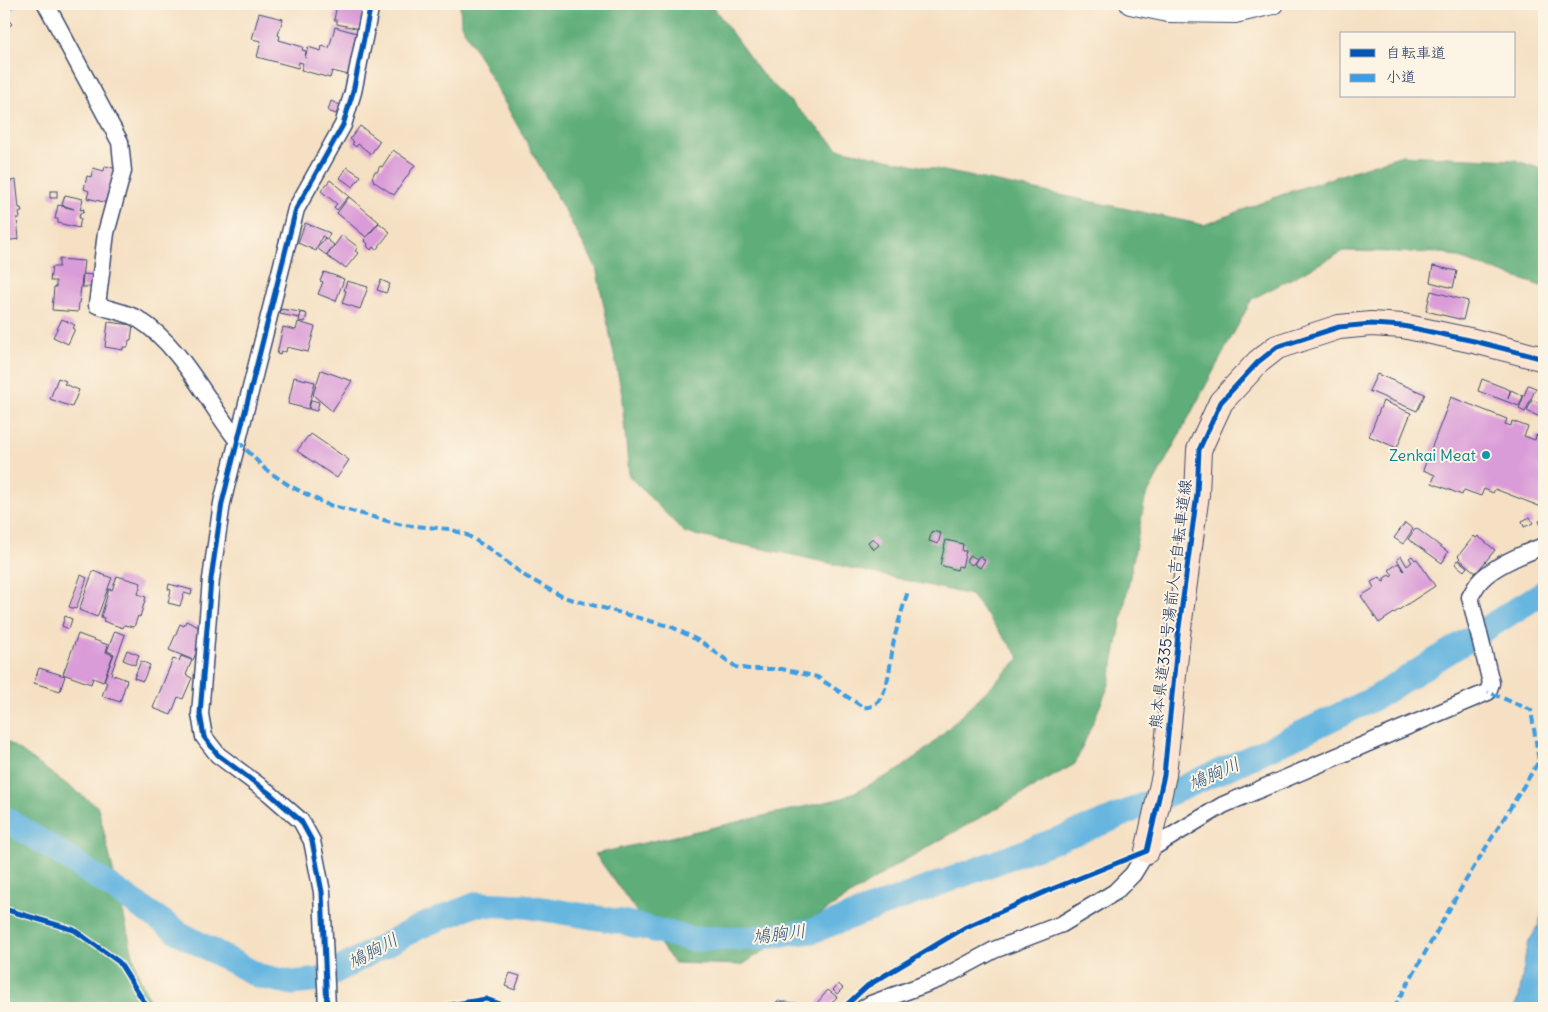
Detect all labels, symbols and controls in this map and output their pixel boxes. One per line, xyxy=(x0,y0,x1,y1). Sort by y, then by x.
legend xyxy=(1340,32,1516,98)
text: 自転車道 xyxy=(1386,43,1446,62)
text: 小道 xyxy=(1386,67,1416,86)
place label: Zenkai Meat xyxy=(1389,445,1477,465)
marker: Zenkai Meat xyxy=(1480,449,1492,461)
street label: 熊本県道335号湯前人吉自転車道線 xyxy=(1145,478,1195,730)
water label: 鳩胸川 xyxy=(1184,752,1243,795)
water label: 鳩胸川 xyxy=(751,919,807,948)
water label: 鳩胸川 xyxy=(344,928,402,973)

